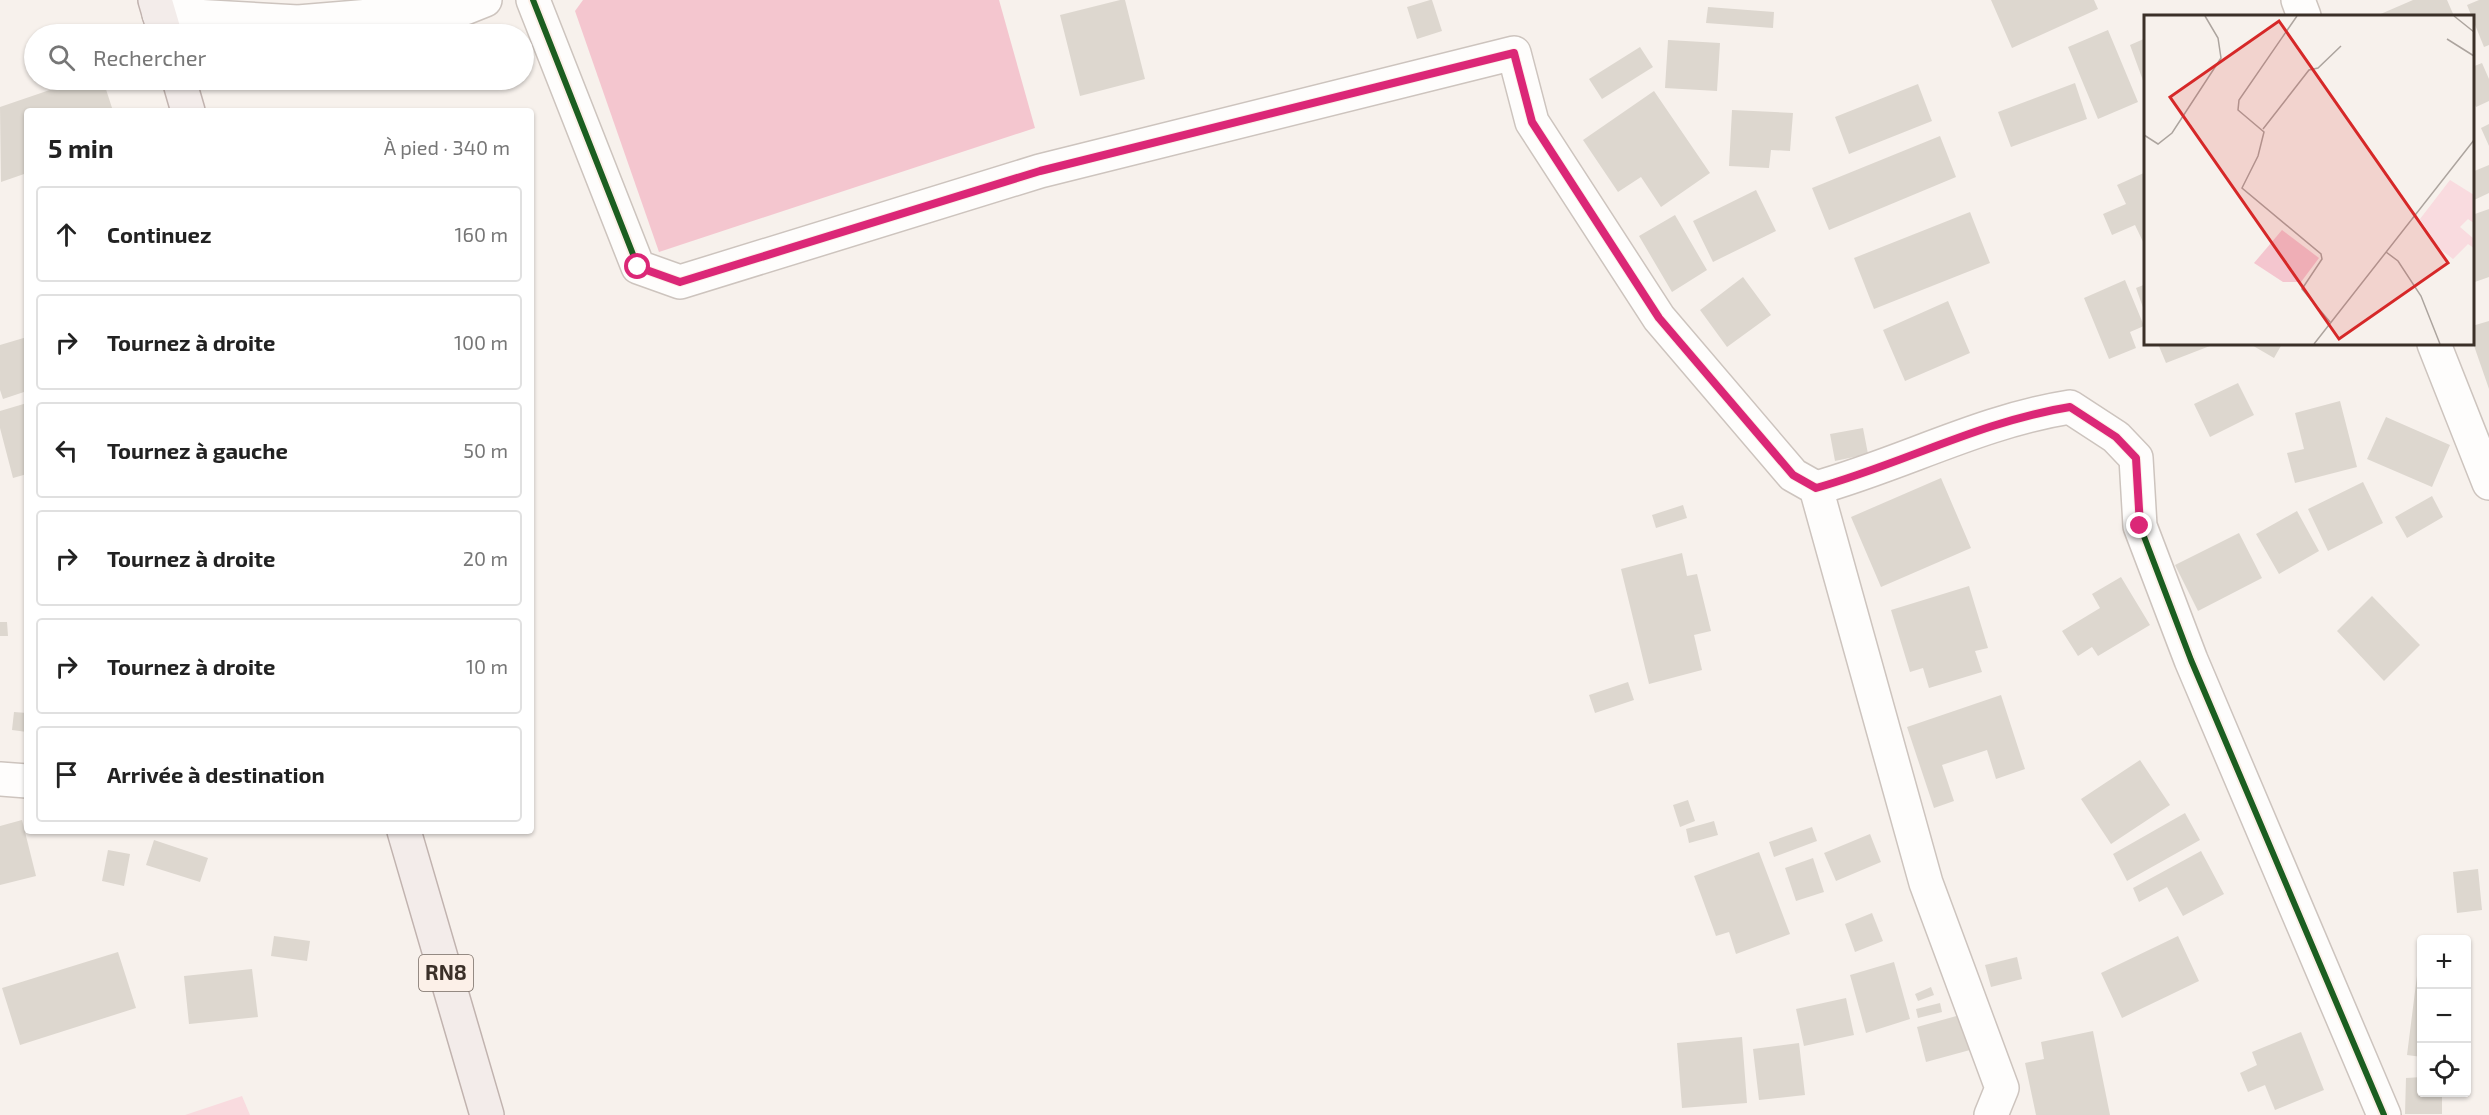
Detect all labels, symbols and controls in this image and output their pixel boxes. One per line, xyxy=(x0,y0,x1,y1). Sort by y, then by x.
inset map xyxy=(2144,15,2474,345)
search box xyxy=(24,24,534,90)
icon: search xyxy=(45,41,78,74)
text: Rechercher xyxy=(93,44,206,70)
text: 5 min xyxy=(48,132,114,163)
text: À pied · 340 m xyxy=(384,135,510,159)
icon: ahead xyxy=(50,218,83,251)
text: Continuez xyxy=(107,221,211,247)
text: 160 m xyxy=(455,222,508,246)
route start xyxy=(624,253,650,279)
icon: right xyxy=(50,326,83,359)
text: Tournez à droite xyxy=(107,329,276,355)
text: 100 m xyxy=(454,330,508,354)
icon: left xyxy=(50,434,83,467)
text: Tournez à gauche xyxy=(107,437,288,463)
text: 50 m xyxy=(463,438,508,462)
route end xyxy=(2126,512,2152,538)
icon: right xyxy=(50,542,83,575)
text: Tournez à droite xyxy=(107,545,276,571)
text: 20 m xyxy=(463,546,508,570)
icon: right xyxy=(50,650,83,683)
text: Tournez à droite xyxy=(107,653,276,679)
text: 10 m xyxy=(466,654,508,678)
icon: arrive xyxy=(50,758,83,791)
text: Arrivée à destination xyxy=(107,761,325,787)
map controls xyxy=(2417,935,2471,1097)
button: + xyxy=(2417,935,2471,989)
road number: RN8 xyxy=(419,955,473,991)
button: − xyxy=(2417,989,2471,1043)
button: locate xyxy=(2417,1043,2471,1097)

